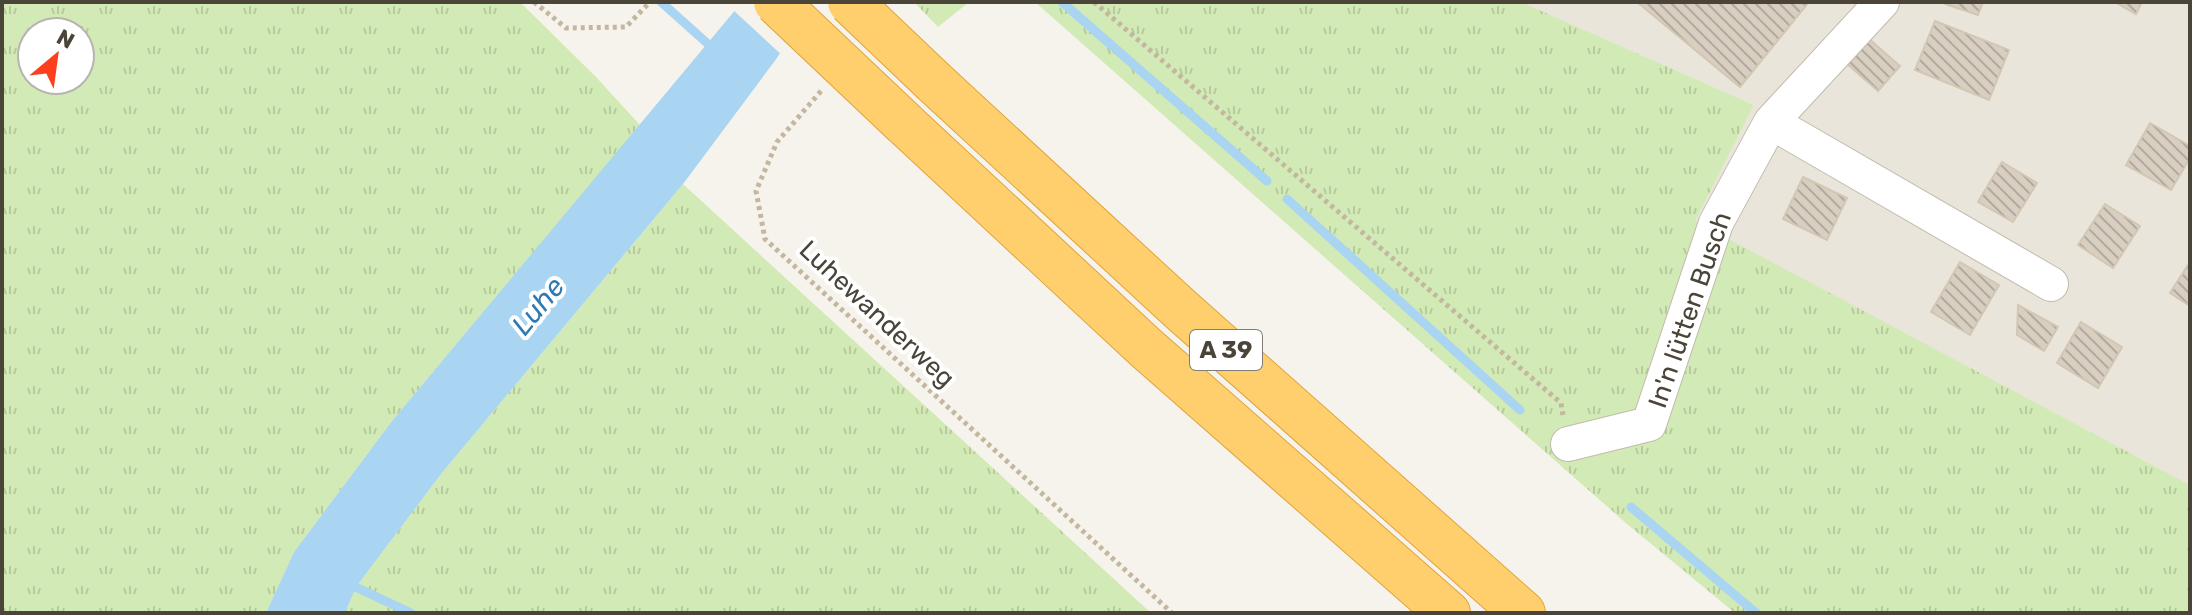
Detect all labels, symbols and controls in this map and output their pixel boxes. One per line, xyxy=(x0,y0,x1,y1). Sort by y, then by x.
north arrow xyxy=(16,16,96,96)
text: N xyxy=(52,23,79,55)
street label: In'n lütten Busch xyxy=(1642,208,1738,412)
street label: Luhewanderweg xyxy=(793,234,961,394)
water label: Luhe xyxy=(505,270,571,341)
road number: A 39 xyxy=(1190,330,1262,370)

